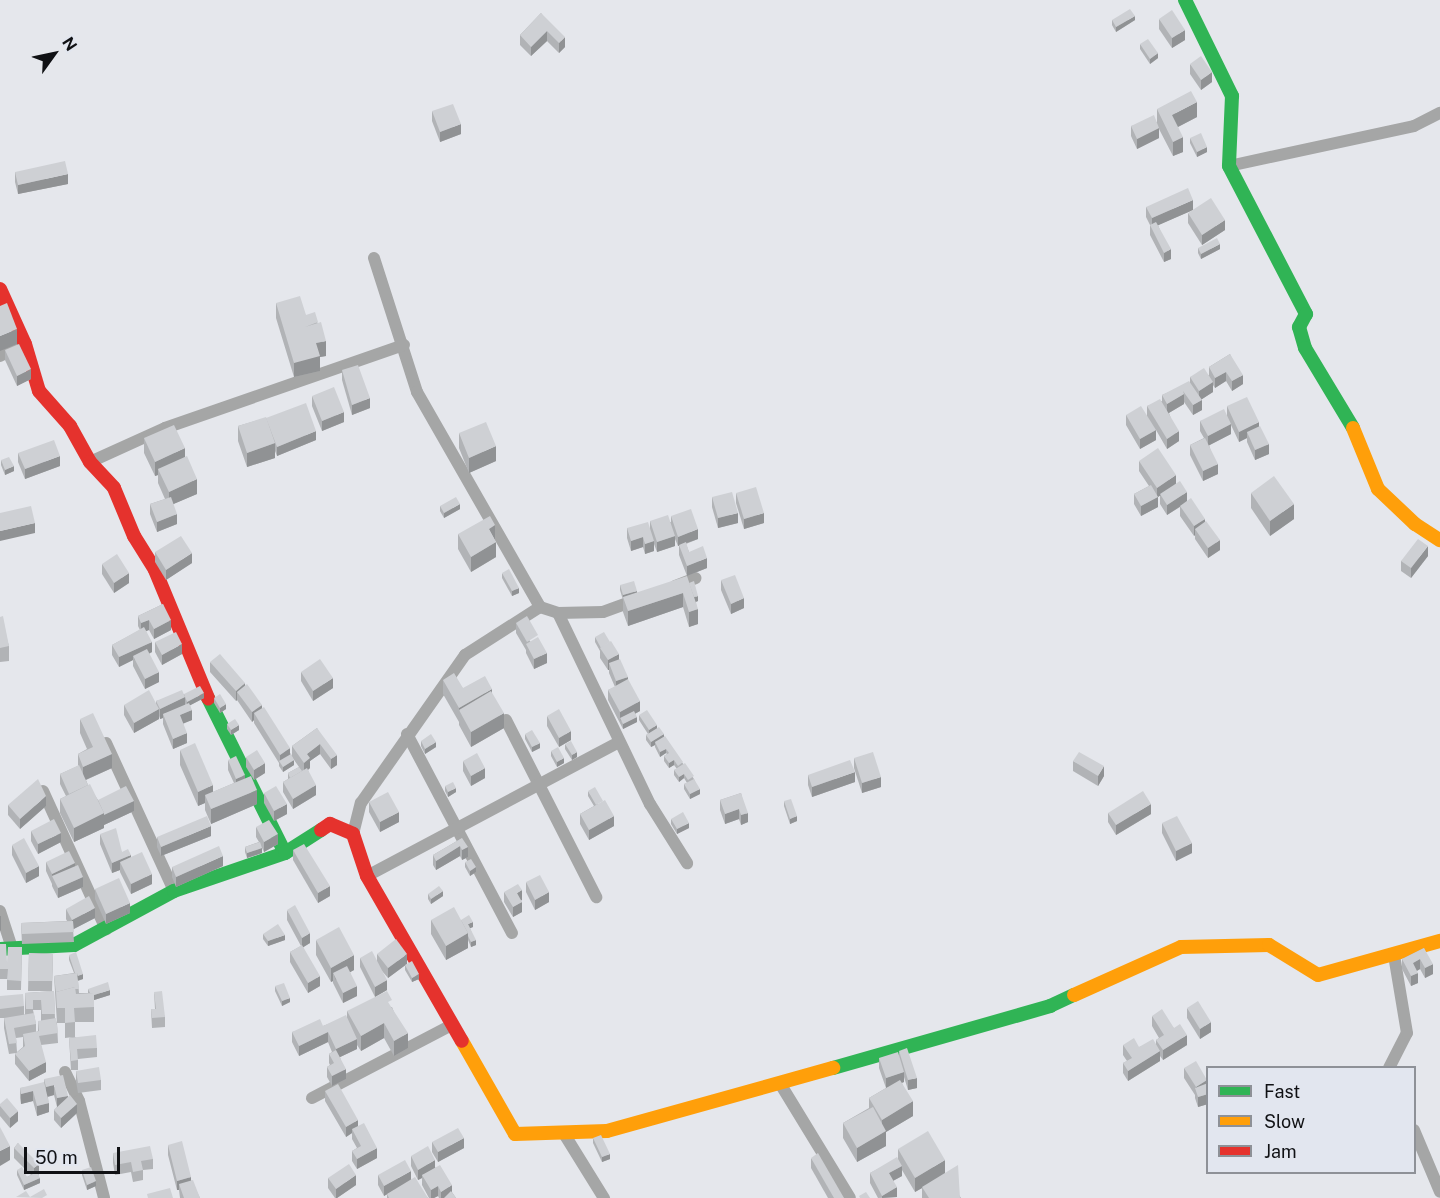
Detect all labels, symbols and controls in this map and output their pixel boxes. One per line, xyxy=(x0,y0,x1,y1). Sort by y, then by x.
north arrow xyxy=(24,24,84,84)
text: N xyxy=(58,33,81,54)
legend xyxy=(1206,1066,1416,1174)
text: Fast xyxy=(1264,1081,1300,1102)
text: Slow xyxy=(1264,1111,1305,1132)
scale bar xyxy=(27,1135,123,1173)
text: Jam xyxy=(1264,1141,1297,1162)
text: 50 m xyxy=(35,1147,78,1168)

